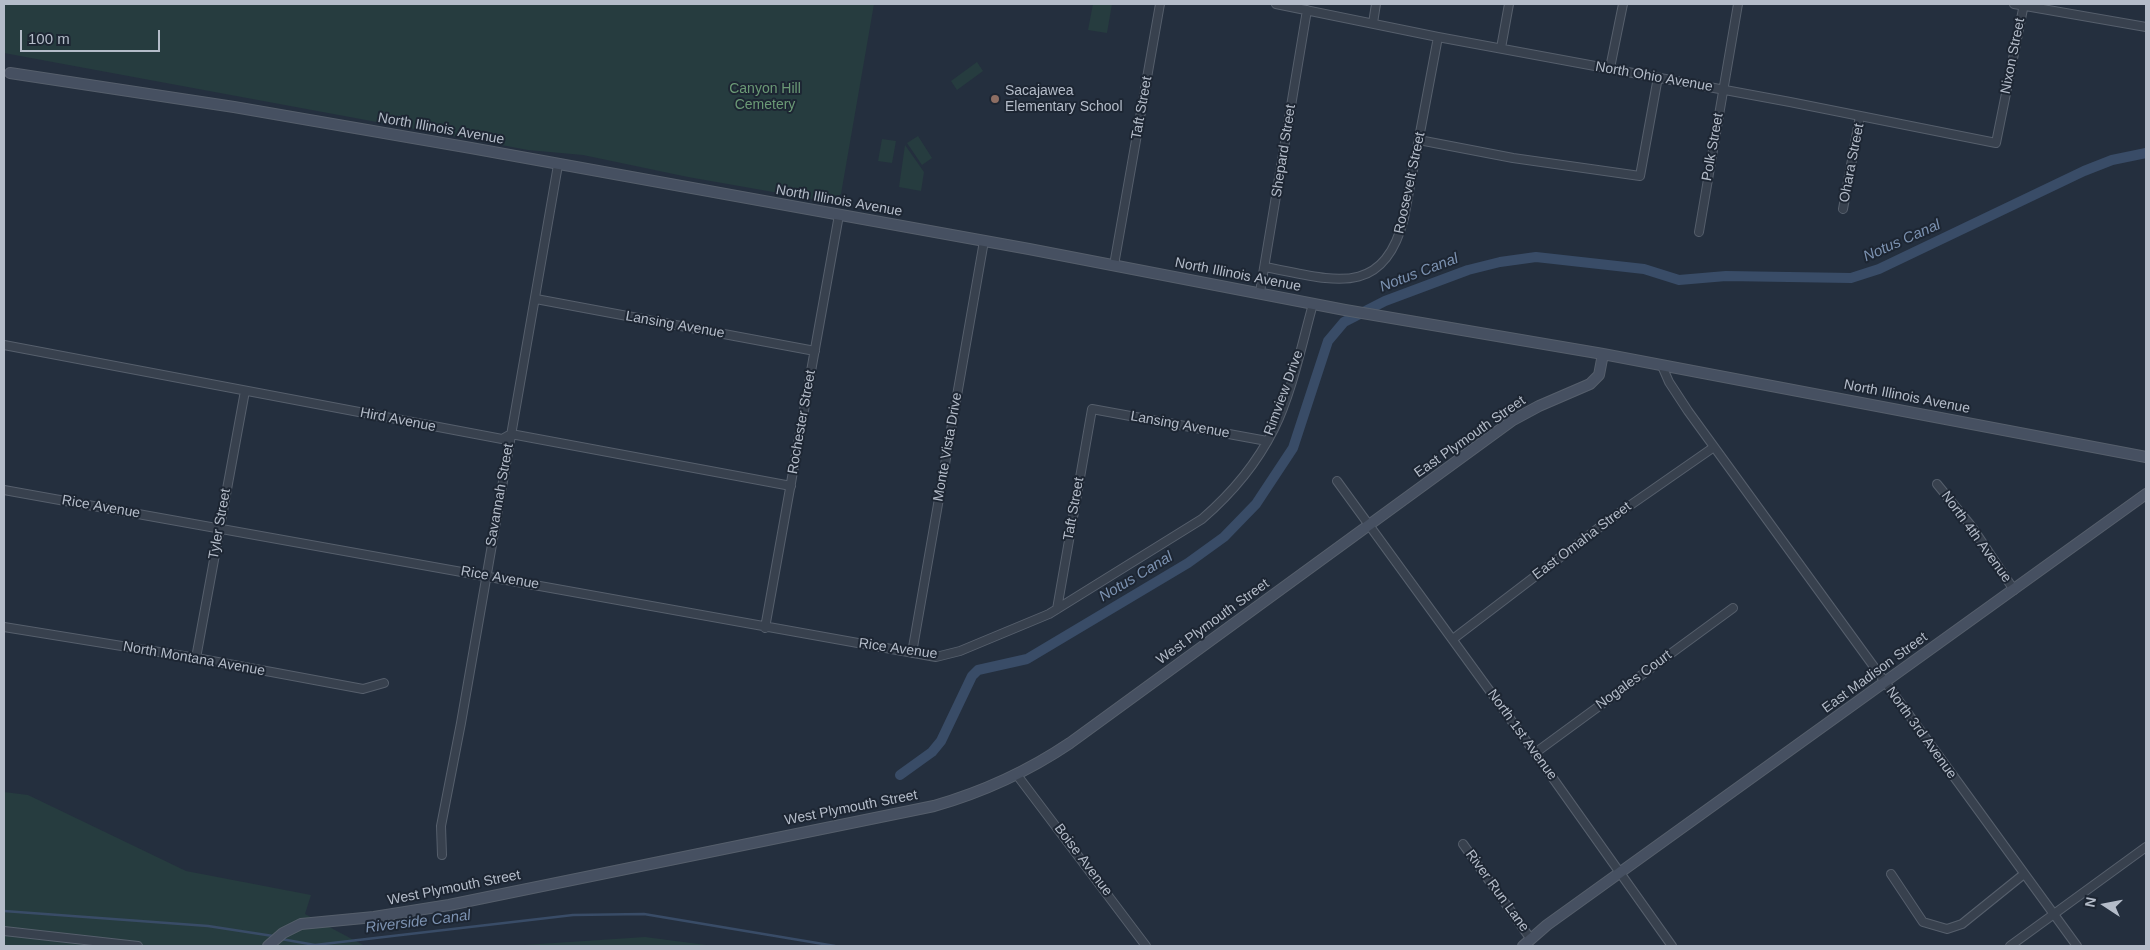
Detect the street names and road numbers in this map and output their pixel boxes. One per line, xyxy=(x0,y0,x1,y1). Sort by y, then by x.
street label: Nixon Street xyxy=(1997,17,2029,95)
street label: North Ohio Avenue xyxy=(1594,58,1714,96)
street label: Taft Street xyxy=(1128,75,1156,141)
street label: Shepard Street xyxy=(1268,103,1300,199)
street label: North Illinois Avenue xyxy=(376,110,506,148)
street label: Polk Street xyxy=(1699,112,1727,182)
street label: Ohara Street xyxy=(1836,122,1868,204)
street label: Roosevelt Street xyxy=(1391,131,1429,235)
street label: North Illinois Avenue xyxy=(774,182,904,220)
street label: North Illinois Avenue xyxy=(1174,255,1302,295)
street label: Lansing Avenue xyxy=(624,308,726,342)
street label: Rimview Drive xyxy=(1261,348,1307,438)
street label: Rochester Street xyxy=(785,369,819,475)
street label: North Illinois Avenue xyxy=(1843,377,1971,417)
street label: Monte Vista Drive xyxy=(930,391,966,503)
street label: East Plymouth Street xyxy=(1411,392,1529,482)
street label: Hird Avenue xyxy=(359,404,437,436)
street label: Lansing Avenue xyxy=(1129,408,1231,442)
street label: Savannah Street xyxy=(483,442,517,548)
street label: Taft Street xyxy=(1060,476,1088,542)
street label: Tyler Street xyxy=(206,487,234,561)
street label: North 4th Avenue xyxy=(1937,488,2015,586)
street label: Rice Avenue xyxy=(61,492,141,522)
street label: East Omaha Street xyxy=(1529,498,1635,584)
street label: Rice Avenue xyxy=(460,563,540,593)
street label: West Plymouth Street xyxy=(1153,575,1273,669)
street label: East Madison Street xyxy=(1819,629,1931,717)
street label: Rice Avenue xyxy=(858,635,938,663)
street label: North Montana Avenue xyxy=(122,638,266,680)
street label: Nogales Court xyxy=(1593,647,1675,713)
street label: North 3rd Avenue xyxy=(1882,684,1960,782)
street label: North 1st Avenue xyxy=(1483,686,1561,784)
street label: West Plymouth Street xyxy=(783,787,919,829)
street label: Boise Avenue xyxy=(1050,821,1116,899)
street label: River Run Lane xyxy=(1462,847,1532,935)
street label: West Plymouth Street xyxy=(386,867,522,909)

